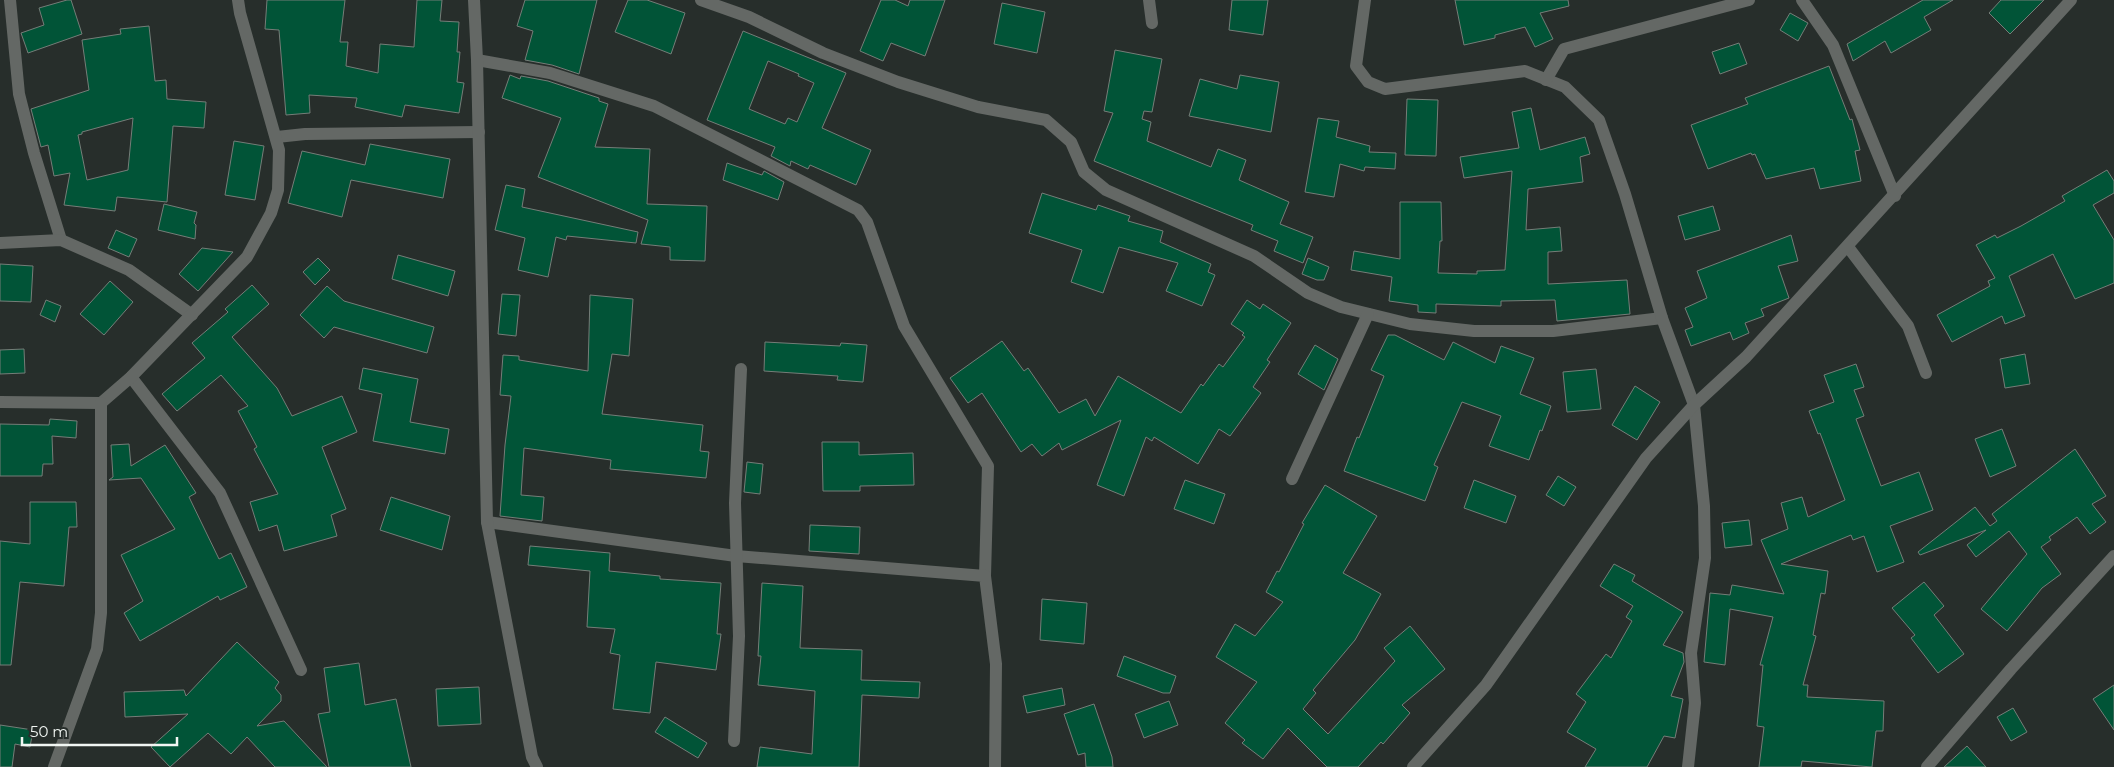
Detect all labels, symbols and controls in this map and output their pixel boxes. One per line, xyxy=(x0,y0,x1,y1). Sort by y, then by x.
scale bar xyxy=(22,714,178,746)
text: 50 m xyxy=(30,722,68,741)

